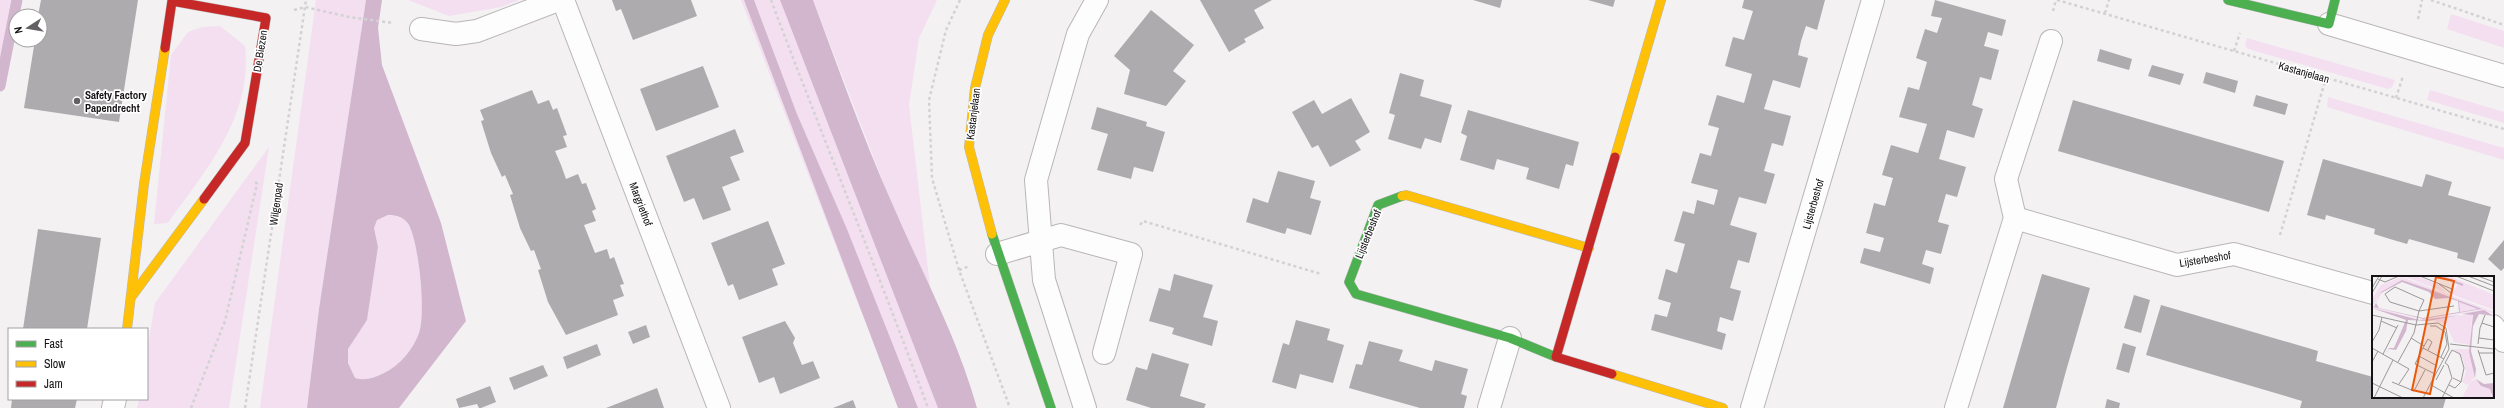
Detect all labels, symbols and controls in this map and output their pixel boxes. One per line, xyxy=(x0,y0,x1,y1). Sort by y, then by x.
north arrow xyxy=(8,8,48,48)
text: N xyxy=(11,25,26,35)
street label: De Biezen xyxy=(250,29,270,73)
street label: Kastanjelaan xyxy=(2277,58,2331,86)
street label: Kastanjelaan xyxy=(963,87,983,141)
place label: Safety Factory Papendrecht xyxy=(85,88,147,115)
marker: Safety Factory Papendrecht xyxy=(72,96,82,106)
street label: Lijsterbeshof xyxy=(1799,177,1827,231)
street label: Margriethof xyxy=(626,180,656,228)
street label: Wilgenpad xyxy=(266,182,286,226)
street label: Lijsterbeshof xyxy=(1352,207,1384,261)
street label: Lijsterbeshof xyxy=(2178,248,2232,270)
inset map xyxy=(2372,276,2494,398)
legend xyxy=(8,328,148,400)
text: Fast xyxy=(44,336,63,352)
text: Slow xyxy=(44,356,66,372)
text: Jam xyxy=(44,376,63,392)

